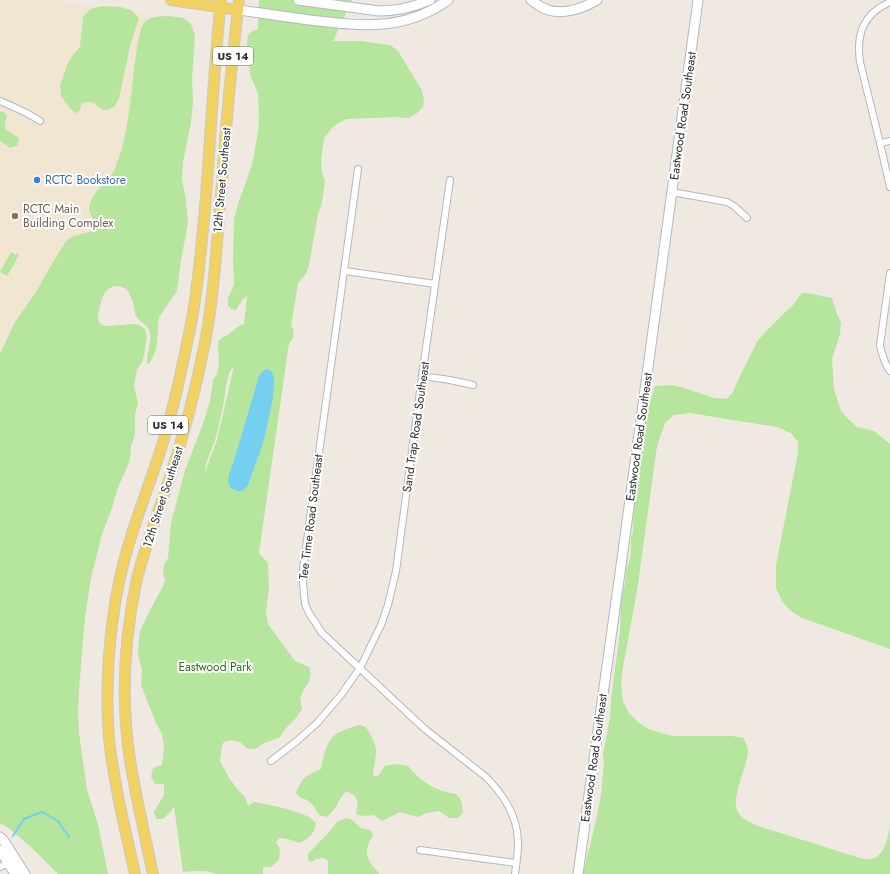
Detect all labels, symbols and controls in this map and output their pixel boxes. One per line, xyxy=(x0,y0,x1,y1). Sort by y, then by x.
road number: US 14 xyxy=(213,47,253,65)
street label: Eastwood Road Southeast xyxy=(665,51,701,181)
street label: 12th Street Southeast xyxy=(208,127,236,233)
place label: RCTC Bookstore xyxy=(45,171,126,189)
marker: RCTC Bookstore xyxy=(32,175,42,185)
place label: RCTC Main Building Complex xyxy=(23,200,114,232)
marker: RCTC Main Building Complex xyxy=(10,211,20,221)
street label: Sand Trap Road Southeast xyxy=(398,360,434,494)
street label: Eastwood Road Southeast xyxy=(621,372,657,502)
road number: US 14 xyxy=(148,416,188,434)
street label: 12th Street Southeast xyxy=(138,444,188,550)
street label: Tee Time Road Southeast xyxy=(294,453,328,581)
park label: Eastwood Park xyxy=(179,658,252,676)
street label: Eastwood Road Southeast xyxy=(576,693,612,823)

